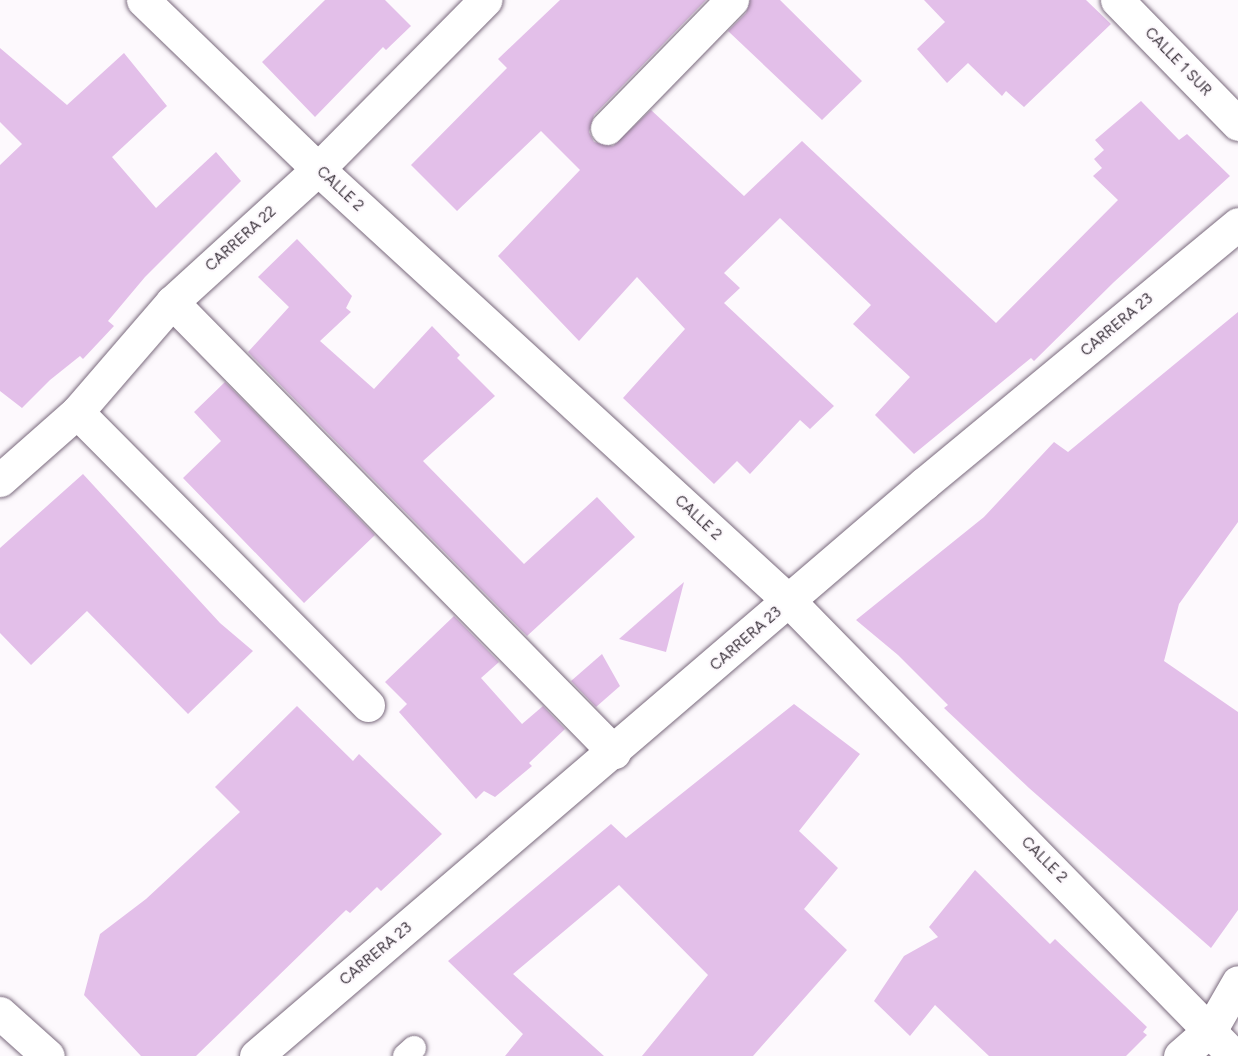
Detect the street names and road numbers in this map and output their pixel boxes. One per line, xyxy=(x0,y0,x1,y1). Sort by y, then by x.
street label: CALLE 1 SUR xyxy=(1141,24,1215,100)
street label: CALLE 2 xyxy=(313,163,367,215)
street label: CARRERA 22 xyxy=(202,203,280,275)
street label: CARRERA 23 xyxy=(1077,290,1157,360)
street label: CALLE 2 xyxy=(671,492,725,544)
street label: CARRERA 23 xyxy=(707,603,785,675)
street label: CALLE 2 xyxy=(1017,833,1071,887)
street label: CARRERA 23 xyxy=(336,919,416,989)

